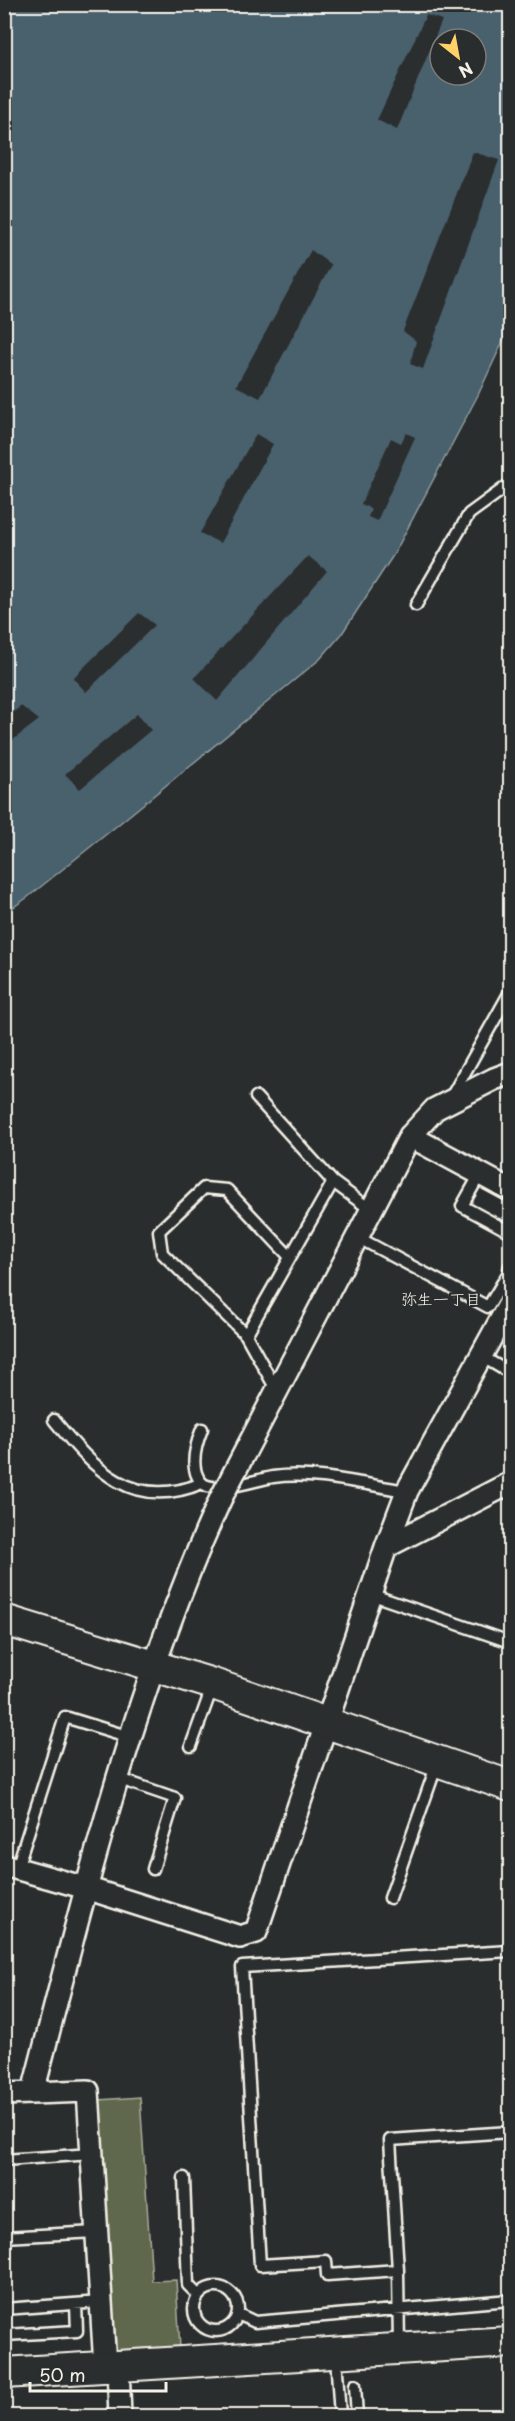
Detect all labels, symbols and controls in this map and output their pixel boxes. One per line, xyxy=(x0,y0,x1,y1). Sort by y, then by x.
north arrow xyxy=(428,27,488,87)
text: N xyxy=(455,57,478,84)
district label: 弥生一丁目 xyxy=(401,1286,481,1310)
scale bar xyxy=(30,2355,166,2393)
text: 50 m xyxy=(39,2361,86,2388)

